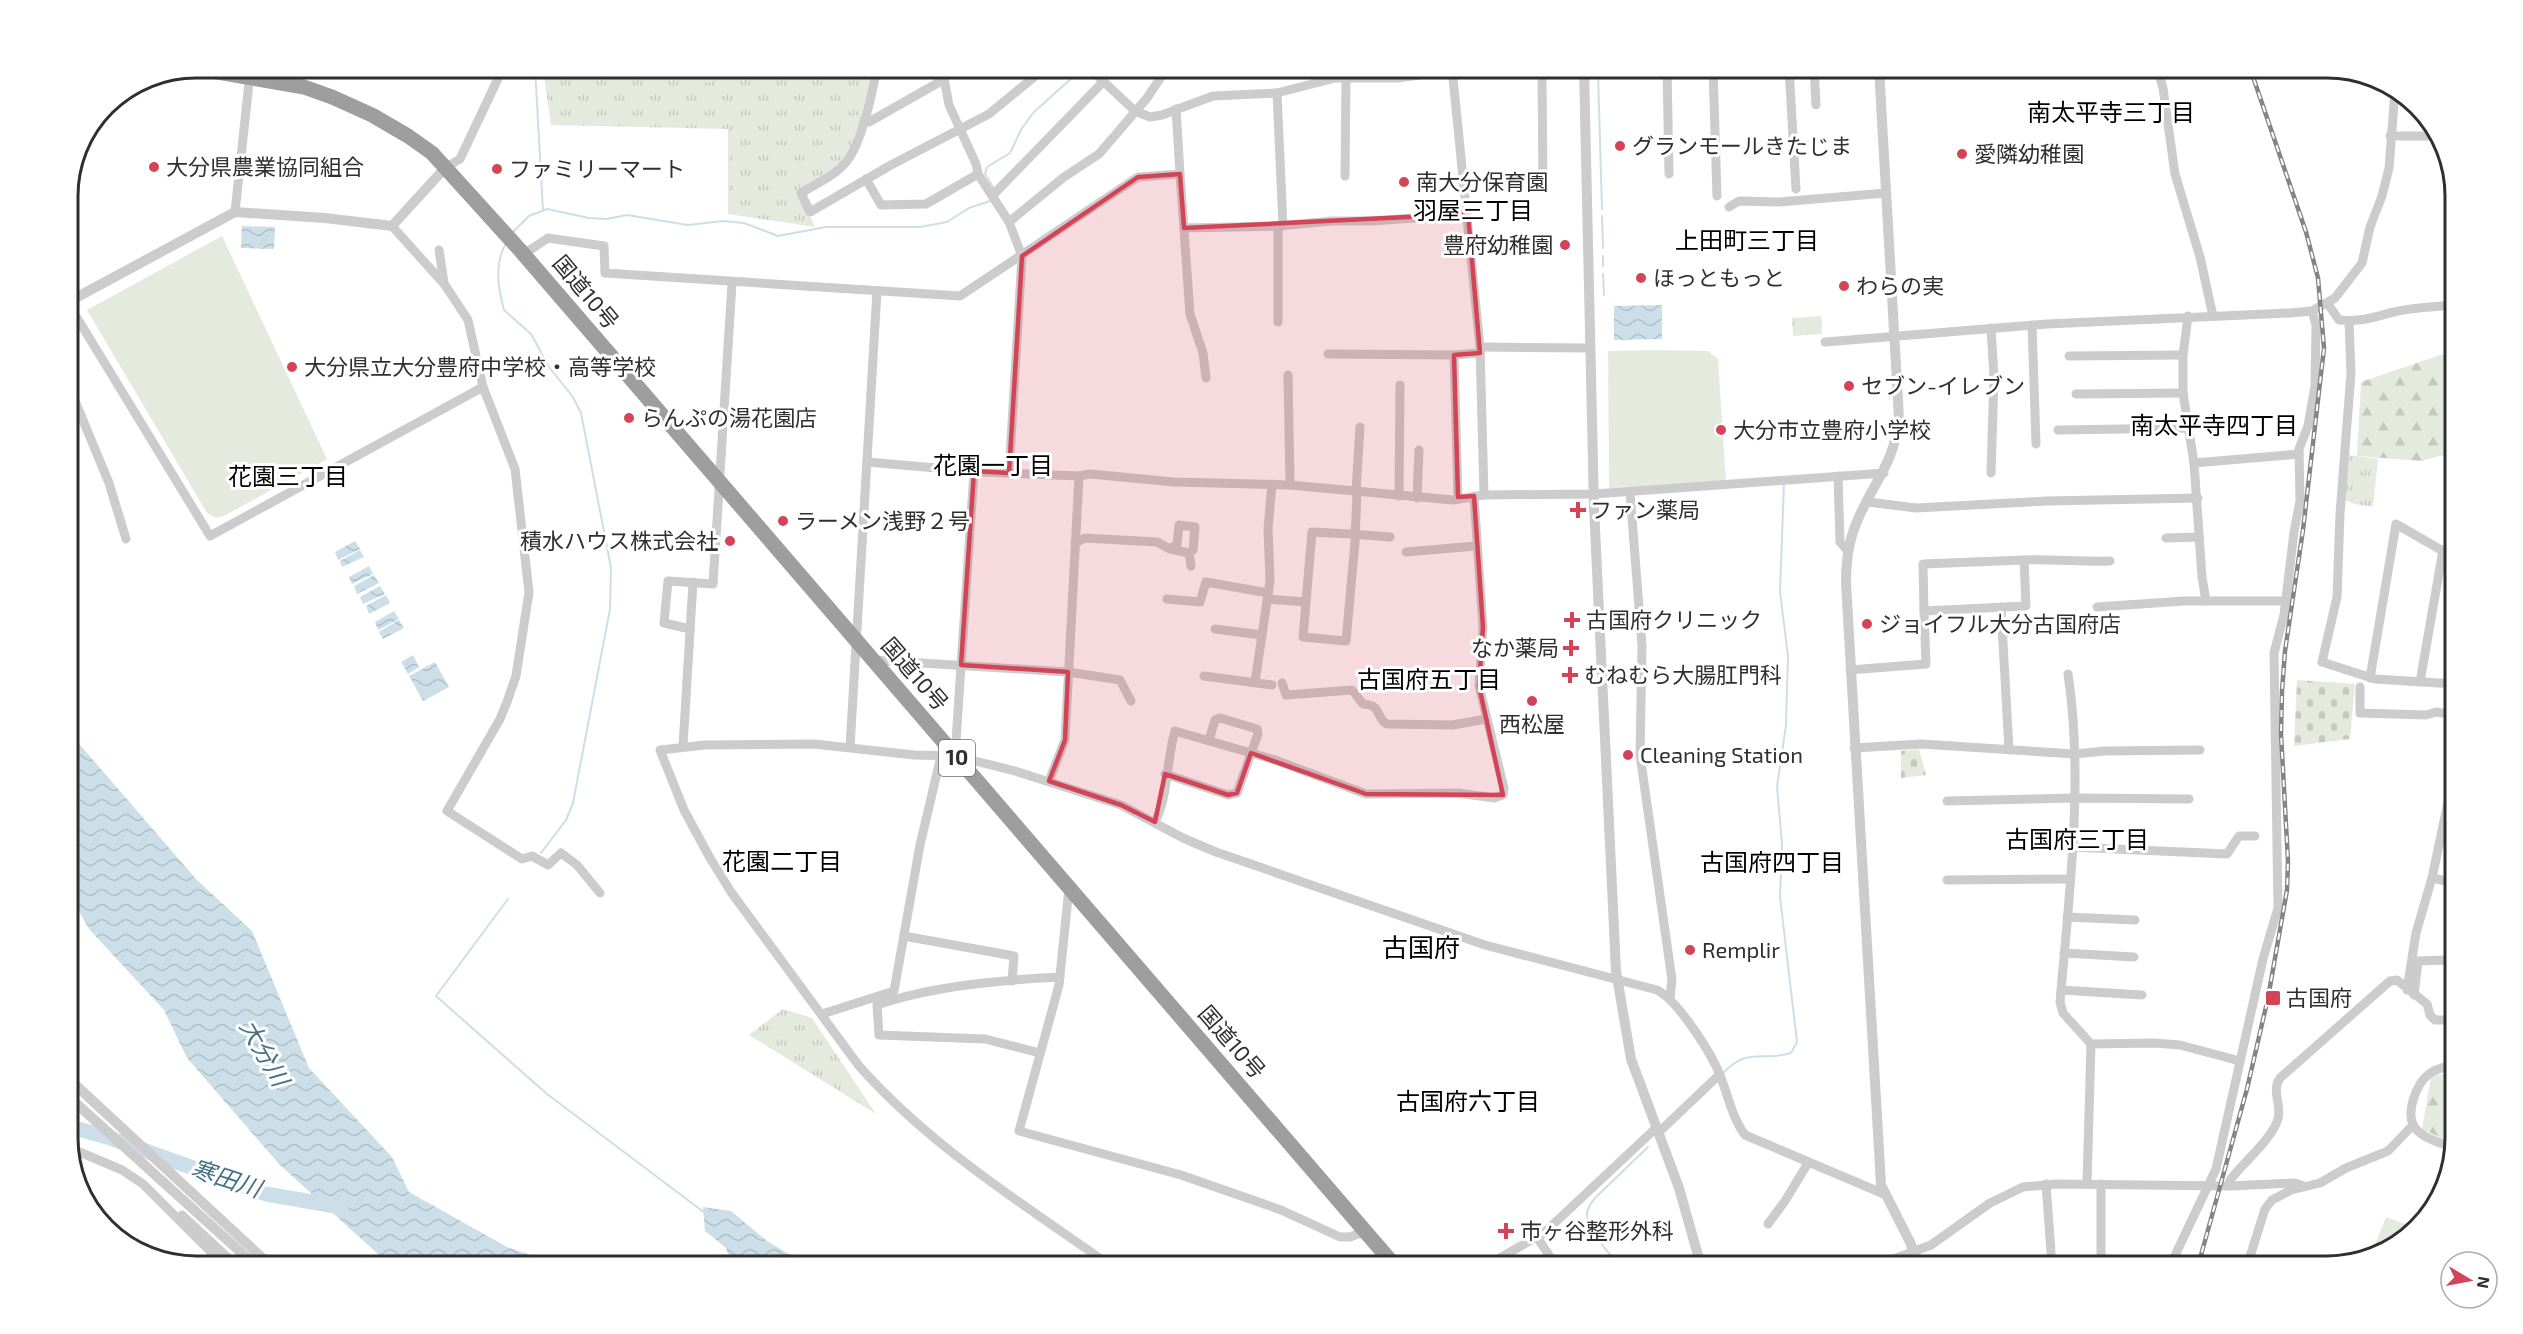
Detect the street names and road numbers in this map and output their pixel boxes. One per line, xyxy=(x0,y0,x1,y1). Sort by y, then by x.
street label: 国道10号 xyxy=(549,249,625,333)
street label: 国道10号 xyxy=(877,632,954,715)
road number: 10 xyxy=(939,740,975,776)
street label: 国道10号 xyxy=(1194,1000,1271,1083)

